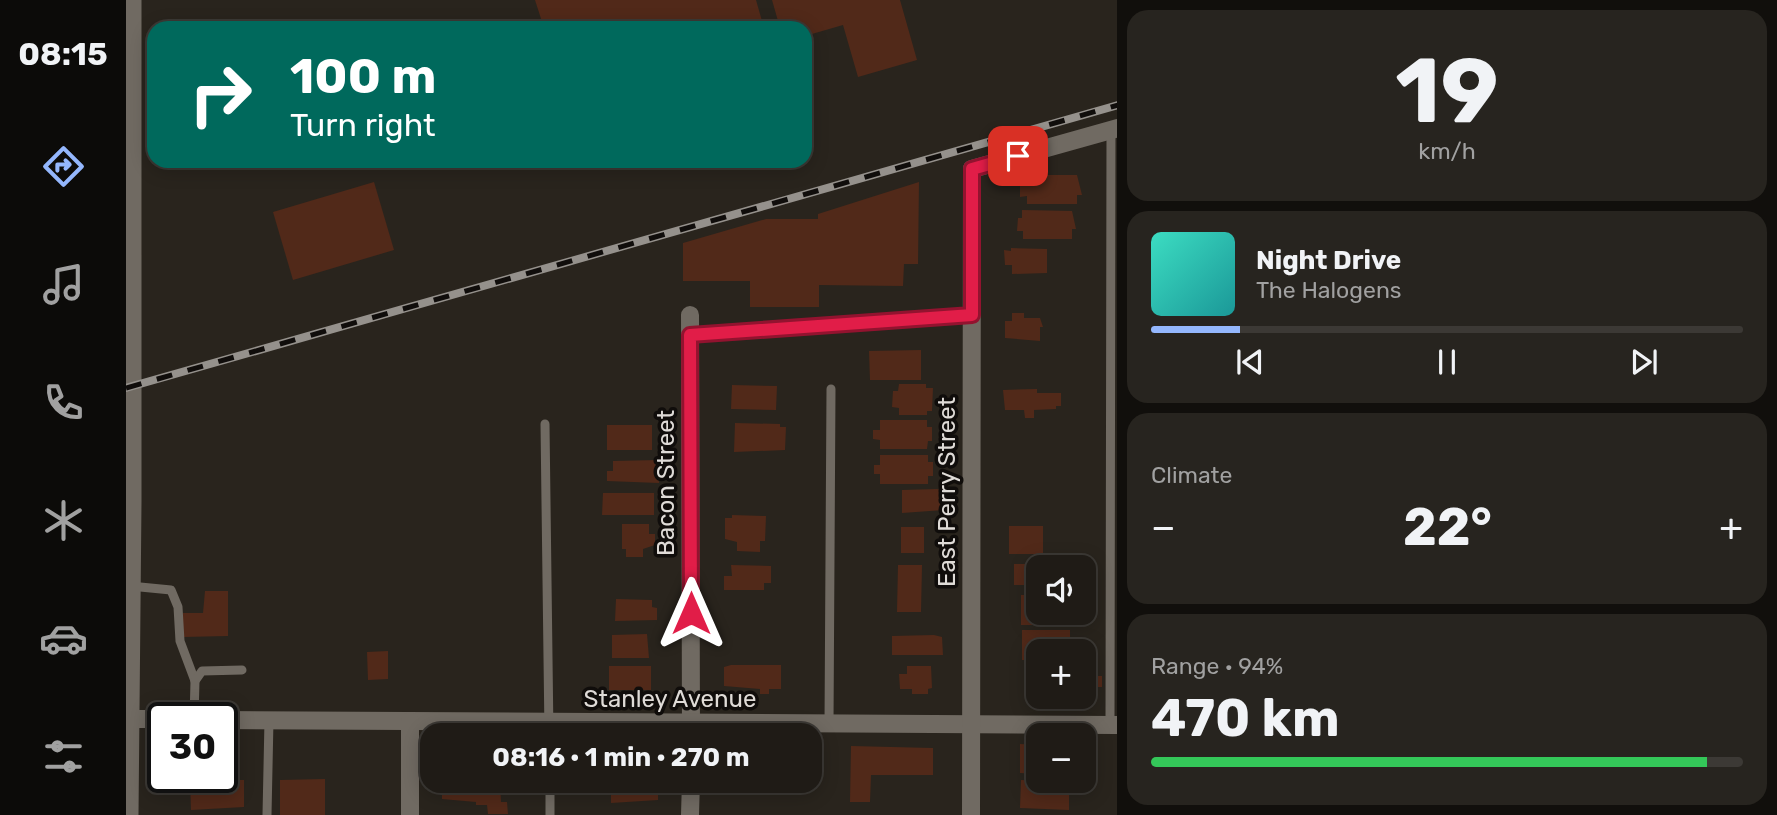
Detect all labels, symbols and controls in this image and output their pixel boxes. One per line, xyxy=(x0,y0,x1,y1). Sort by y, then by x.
text: 08:15 xyxy=(18,35,108,73)
text: 19 xyxy=(1395,37,1499,145)
text: 100 m xyxy=(290,47,436,105)
icon: right xyxy=(175,49,266,140)
text: Turn right xyxy=(290,106,435,144)
pin xyxy=(988,126,1048,186)
icon: arrive xyxy=(999,137,1037,175)
text: km/h xyxy=(1418,137,1476,165)
icon: directions xyxy=(39,142,88,191)
text: Night Drive xyxy=(1256,245,1401,276)
icon: music xyxy=(39,260,88,309)
text: The Halogens xyxy=(1256,276,1402,304)
icon: previous xyxy=(1231,343,1269,381)
icon: pause xyxy=(1428,343,1466,381)
icon: next xyxy=(1625,343,1663,381)
icon: phone xyxy=(39,378,88,427)
street label: East Perry Street xyxy=(933,397,961,587)
street label: Bacon Street xyxy=(652,410,680,556)
text: Climate xyxy=(1151,461,1232,489)
icon: climate xyxy=(39,496,88,545)
text: 22° xyxy=(1403,496,1492,558)
text: − xyxy=(1151,504,1176,550)
text: + xyxy=(1719,504,1743,550)
map controls xyxy=(1026,555,1096,793)
button: sound xyxy=(1026,555,1096,625)
position arrow xyxy=(654,576,728,650)
icon: car xyxy=(39,614,88,663)
button: + xyxy=(1026,639,1096,709)
text: Range · 94% xyxy=(1151,652,1283,680)
street label: Stanley Avenue xyxy=(584,685,756,713)
text: 470 km xyxy=(1151,687,1340,749)
speed limit sign: 30 xyxy=(147,702,238,793)
button: − xyxy=(1026,723,1096,793)
icon: filters xyxy=(39,732,88,781)
text: 08:16 · 1 min · 270 m xyxy=(492,742,750,773)

